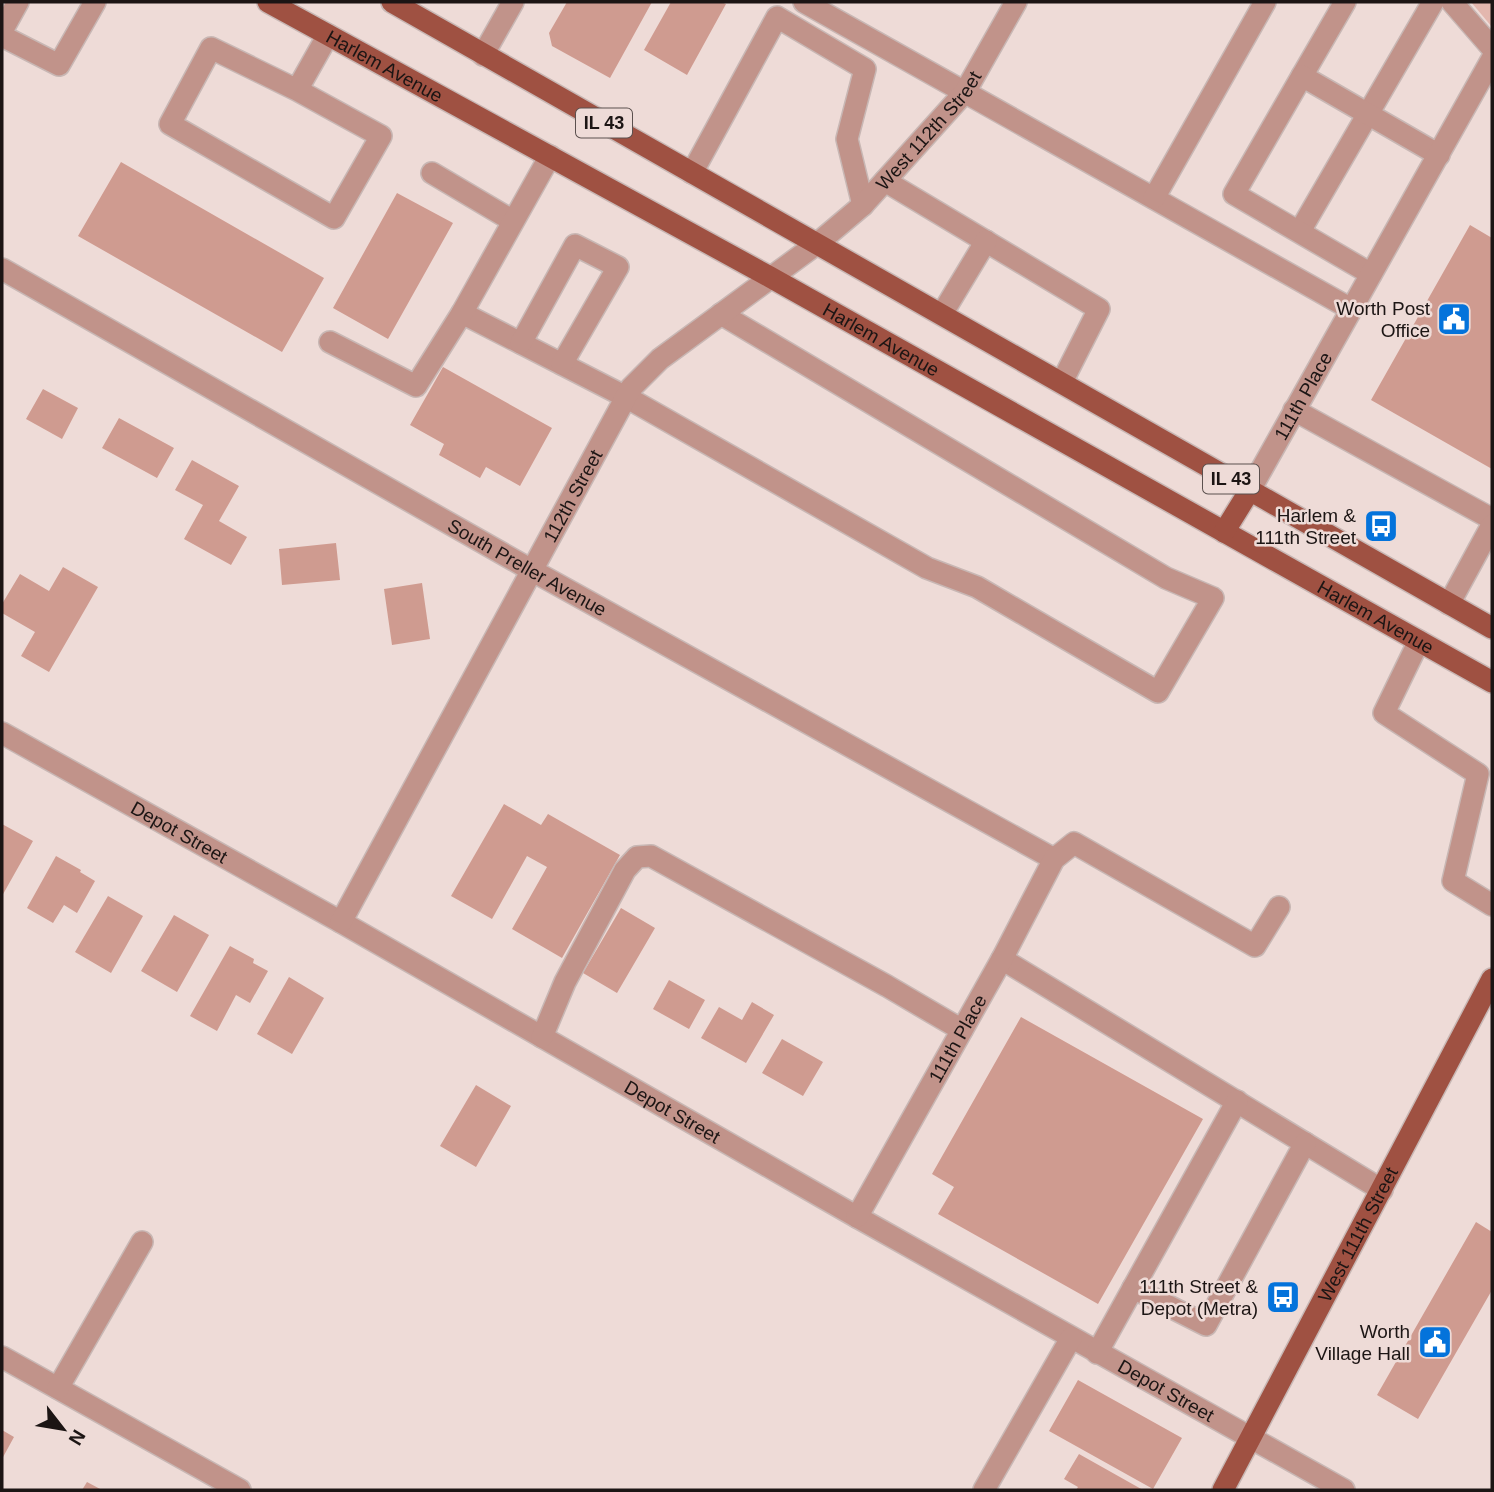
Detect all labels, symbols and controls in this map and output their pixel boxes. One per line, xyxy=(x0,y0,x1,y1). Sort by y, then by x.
street label: Harlem Avenue xyxy=(322,26,446,107)
street label: West 112th Street xyxy=(872,67,986,194)
road number: IL 43 xyxy=(576,109,632,138)
place label: Worth Post Office xyxy=(1336,298,1431,341)
street label: Harlem Avenue xyxy=(819,299,943,381)
public building icon: Worth Post Office xyxy=(1435,300,1473,338)
street label: 111th Place xyxy=(1270,348,1336,444)
street label: 112th Street xyxy=(539,445,607,546)
road number: IL 43 xyxy=(1203,464,1259,494)
place label: Harlem & 111th Street xyxy=(1255,505,1357,548)
bus stop icon: Harlem & 111th Street xyxy=(1362,507,1400,545)
street label: South Preller Avenue xyxy=(444,515,610,620)
street label: Harlem Avenue xyxy=(1314,576,1437,658)
street label: Depot Street xyxy=(127,797,231,868)
street label: 111th Place xyxy=(925,991,991,1086)
street label: Depot Street xyxy=(621,1076,724,1148)
street label: West 111th Street xyxy=(1314,1163,1402,1305)
place label: 111th Street & Depot (Metra) xyxy=(1139,1276,1258,1319)
bus stop icon: 111th Street & Depot (Metra) xyxy=(1264,1278,1302,1316)
place label: Worth Village Hall xyxy=(1315,1321,1410,1364)
public building icon: Worth Village Hall xyxy=(1416,1323,1454,1361)
street label: Depot Street xyxy=(1114,1356,1218,1426)
north arrow xyxy=(28,1394,98,1464)
text: N xyxy=(65,1426,90,1449)

